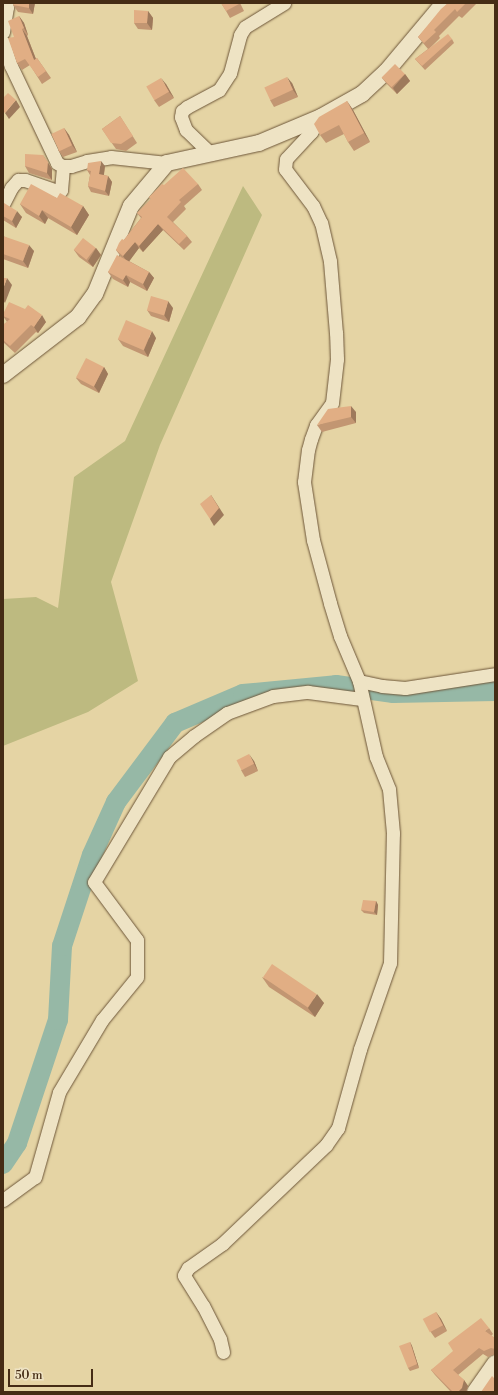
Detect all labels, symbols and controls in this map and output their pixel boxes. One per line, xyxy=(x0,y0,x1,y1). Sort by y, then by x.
scale bar xyxy=(10,1361,95,1387)
text: 50 m xyxy=(15,1368,43,1383)

